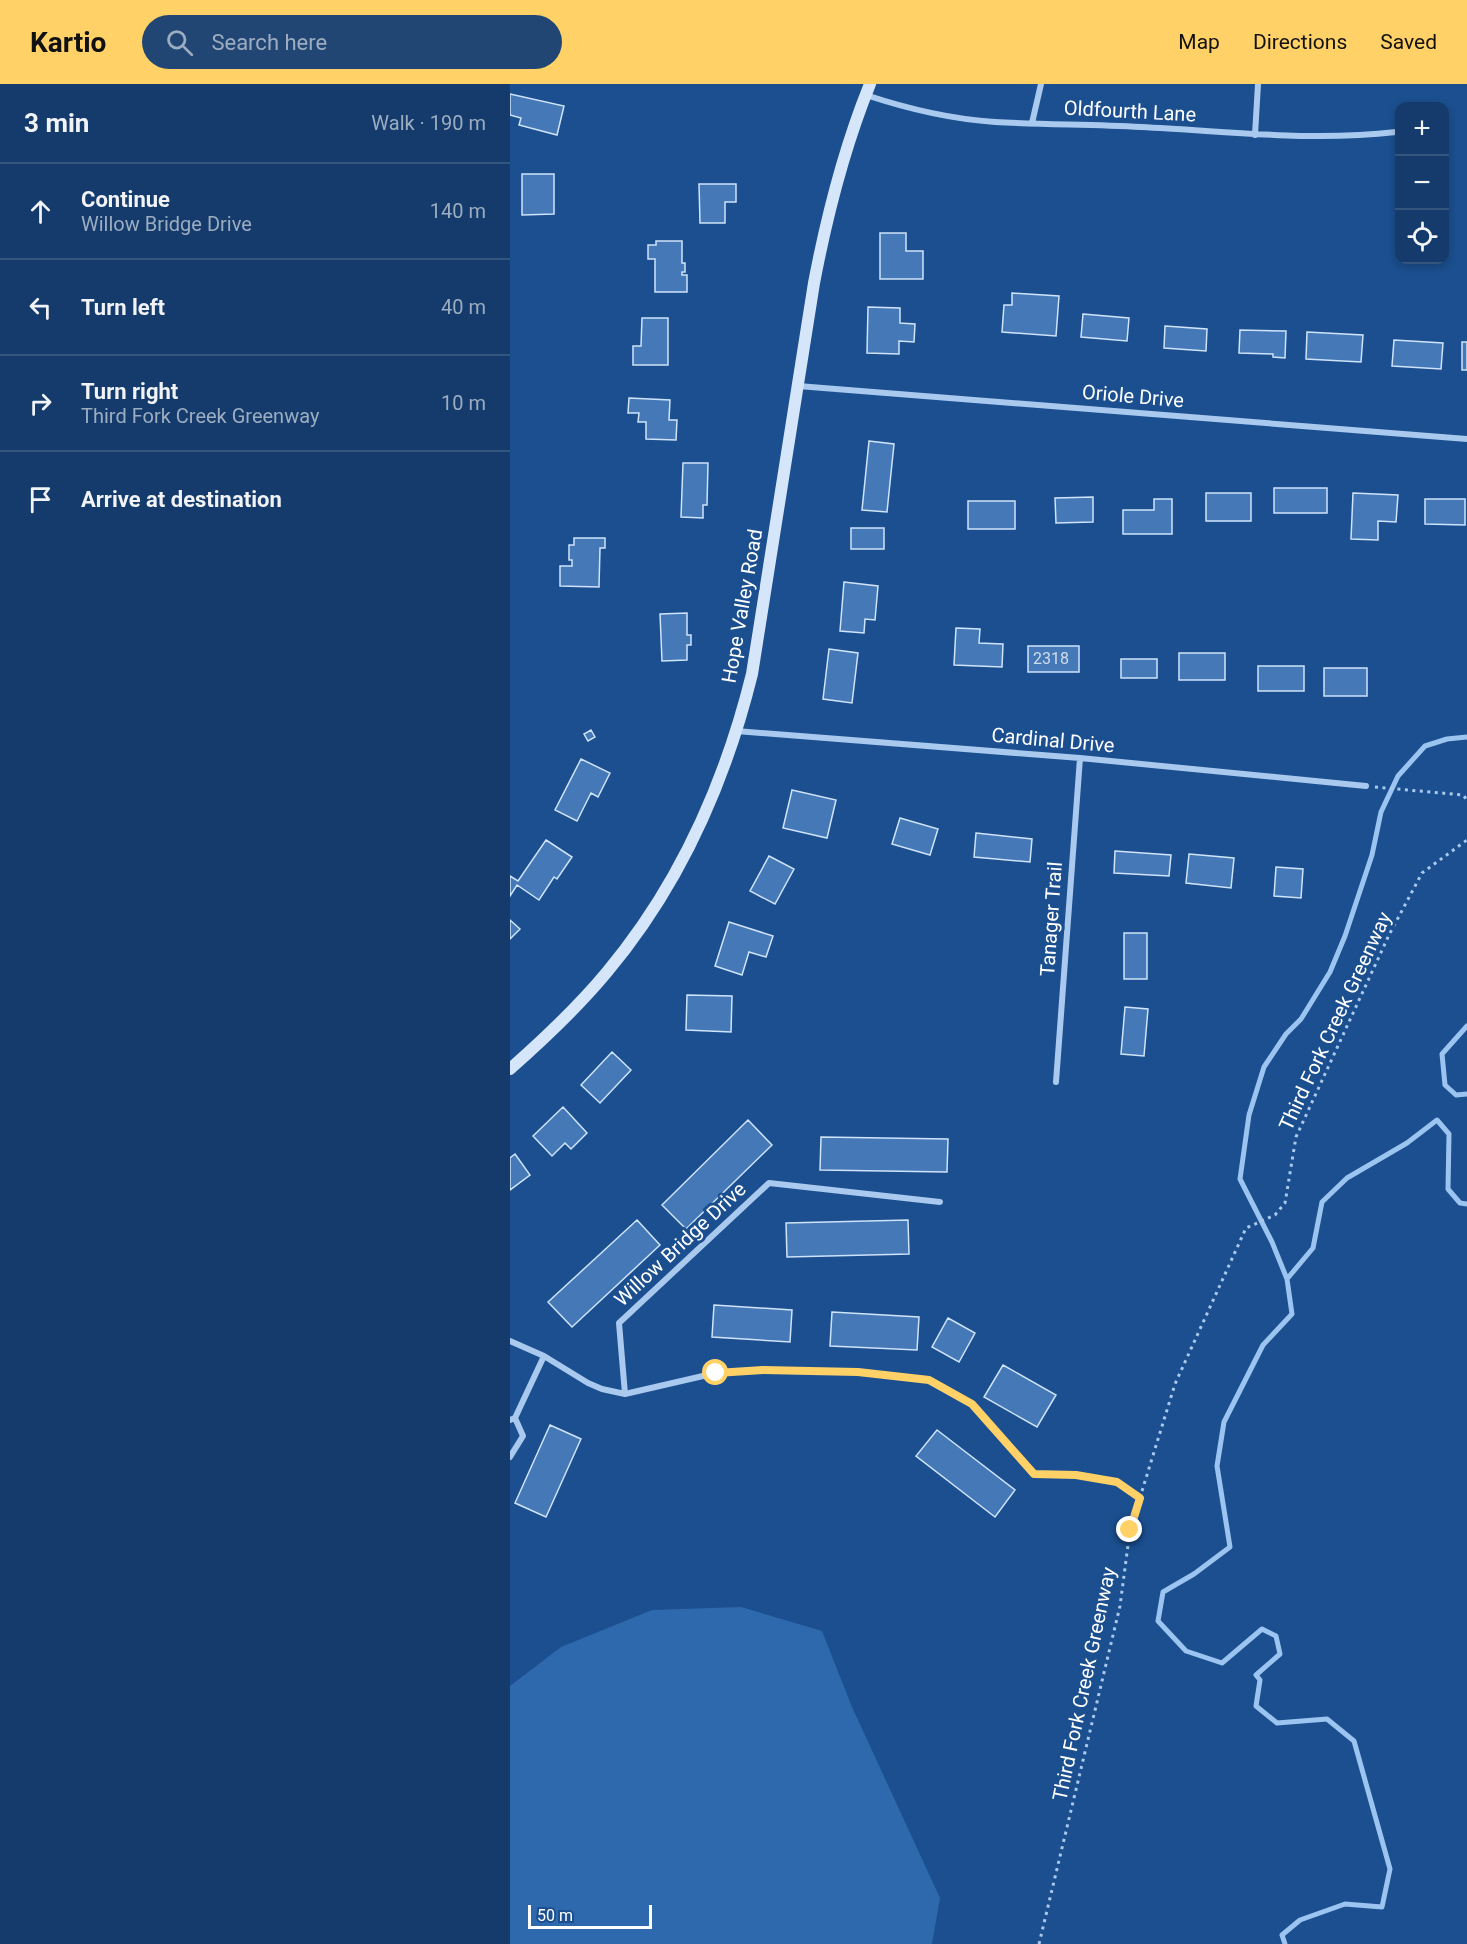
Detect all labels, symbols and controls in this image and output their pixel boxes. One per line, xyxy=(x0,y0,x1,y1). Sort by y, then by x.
search box xyxy=(142,15,562,69)
text: Kartio xyxy=(30,26,106,59)
icon: search xyxy=(163,26,196,59)
text: Search here xyxy=(211,30,327,55)
text: Map xyxy=(1178,30,1220,54)
text: Directions xyxy=(1253,30,1347,54)
text: Saved xyxy=(1380,30,1437,54)
street label: Oldfourth Lane xyxy=(1063,96,1197,126)
map controls xyxy=(1395,102,1449,264)
button: + xyxy=(1395,102,1449,156)
text: 3 min xyxy=(24,108,89,138)
text: Walk · 190 m xyxy=(371,111,486,135)
button: − xyxy=(1395,156,1449,210)
text: Continue xyxy=(81,187,170,212)
icon: ahead xyxy=(24,195,57,228)
text: 140 m xyxy=(430,199,486,223)
button: locate xyxy=(1395,210,1449,264)
text: Willow Bridge Drive xyxy=(81,212,252,236)
icon: left xyxy=(24,291,57,324)
text: Turn left xyxy=(81,295,165,320)
text: 40 m xyxy=(441,295,486,319)
text: Turn right xyxy=(81,379,178,404)
street label: Oriole Drive xyxy=(1081,380,1185,412)
icon: right xyxy=(24,387,57,420)
text: 10 m xyxy=(441,391,486,415)
text: Third Fork Creek Greenway xyxy=(81,404,319,428)
icon: arrive xyxy=(24,483,57,516)
text: Arrive at destination xyxy=(81,487,282,512)
street label: Hope Valley Road xyxy=(717,527,767,685)
house number: 2318 xyxy=(1033,649,1069,668)
street label: Cardinal Drive xyxy=(991,723,1115,757)
street label: Tanager Trail xyxy=(1035,861,1067,977)
street label: Third Fork Creek Greenway xyxy=(1274,907,1396,1134)
street label: Willow Bridge Drive xyxy=(609,1177,751,1311)
route start xyxy=(702,1359,728,1385)
route end xyxy=(1116,1516,1142,1542)
street label: Third Fork Creek Greenway xyxy=(1047,1564,1121,1803)
scale bar xyxy=(528,1902,652,1930)
text: 50 m xyxy=(537,1906,573,1925)

